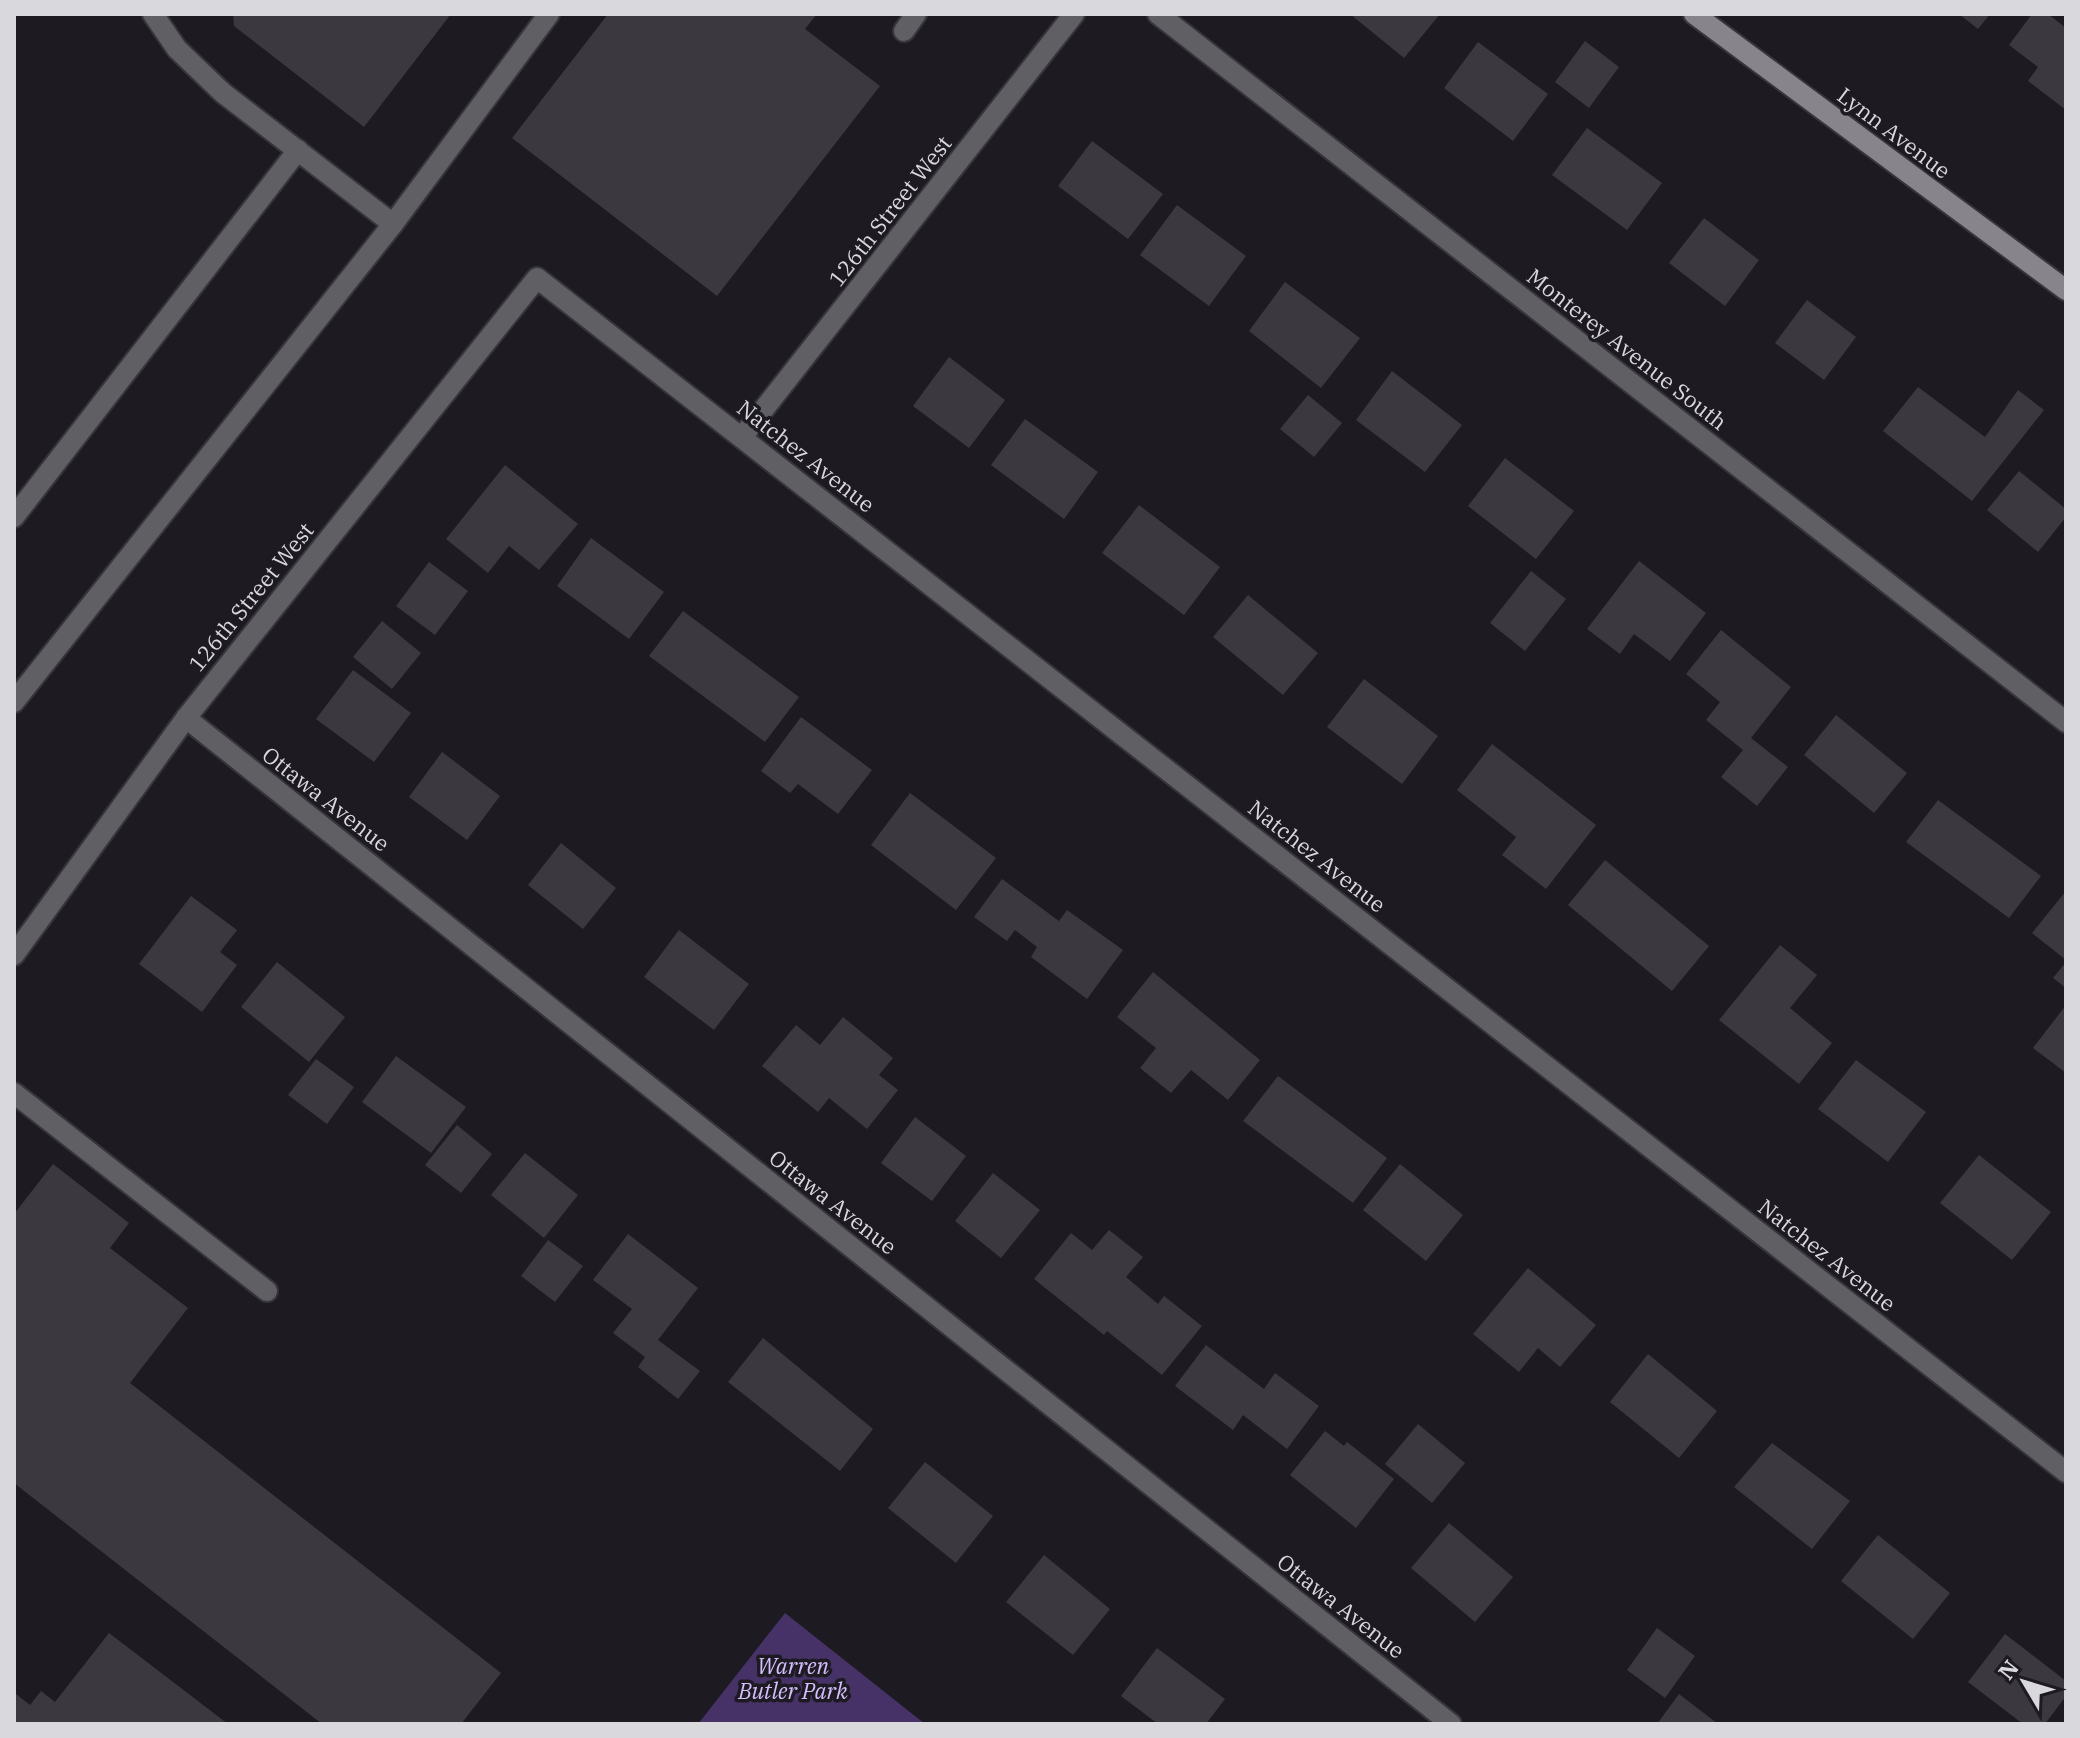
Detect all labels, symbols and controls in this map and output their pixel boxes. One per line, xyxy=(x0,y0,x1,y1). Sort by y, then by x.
street label: Lynn Avenue xyxy=(1832,80,1957,185)
street label: 126th Street West xyxy=(822,129,958,292)
street label: Monterey Avenue South xyxy=(1521,261,1733,436)
street label: Natchez Avenue xyxy=(732,393,881,518)
street label: 126th Street West xyxy=(182,516,320,677)
street label: Ottawa Avenue xyxy=(257,740,396,858)
street label: Natchez Avenue xyxy=(1243,793,1392,918)
street label: Ottawa Avenue xyxy=(764,1143,903,1261)
street label: Natchez Avenue xyxy=(1753,1192,1902,1317)
street label: Ottawa Avenue xyxy=(1272,1547,1411,1665)
north arrow xyxy=(1984,1642,2064,1722)
park label: Warren Butler Park xyxy=(737,1651,848,1705)
text: N xyxy=(1991,1654,2025,1685)

